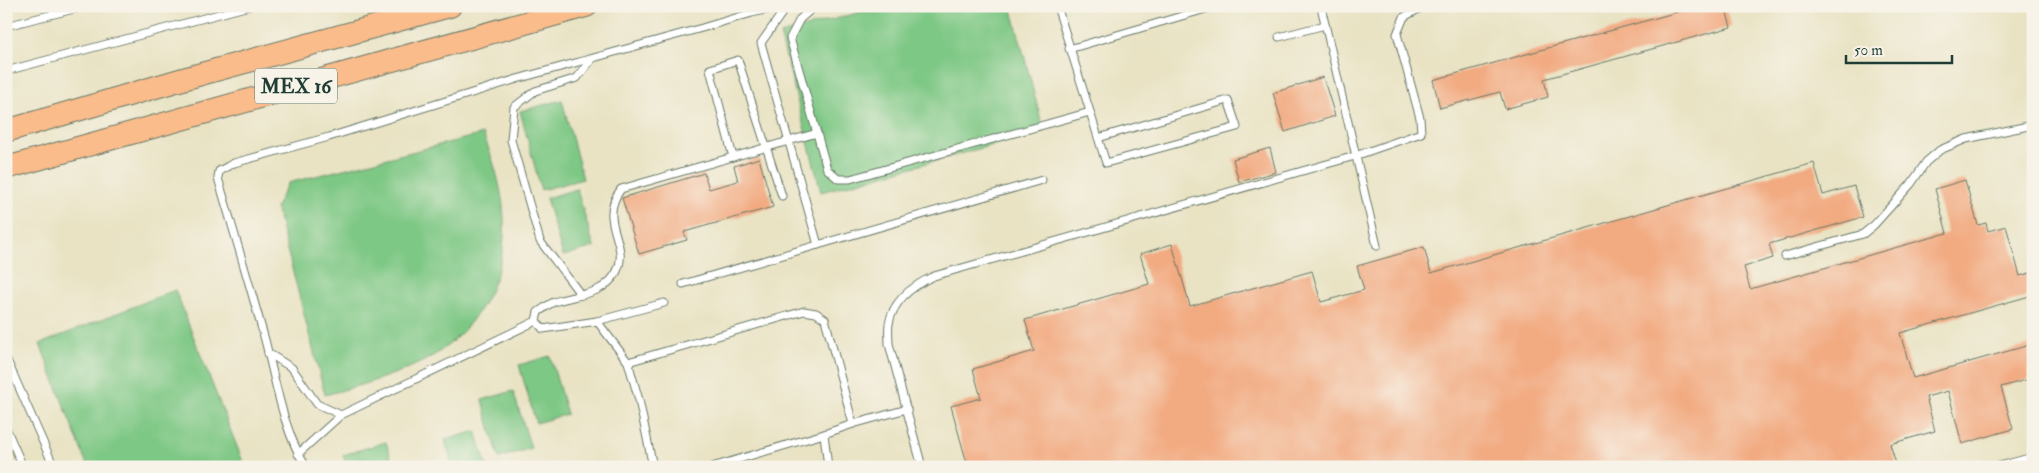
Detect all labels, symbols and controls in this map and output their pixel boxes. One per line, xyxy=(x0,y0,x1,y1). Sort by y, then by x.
scale bar xyxy=(1846,32,1953,64)
text: 50 m xyxy=(1854,41,1883,60)
road number: MEX 16 xyxy=(255,68,337,104)

